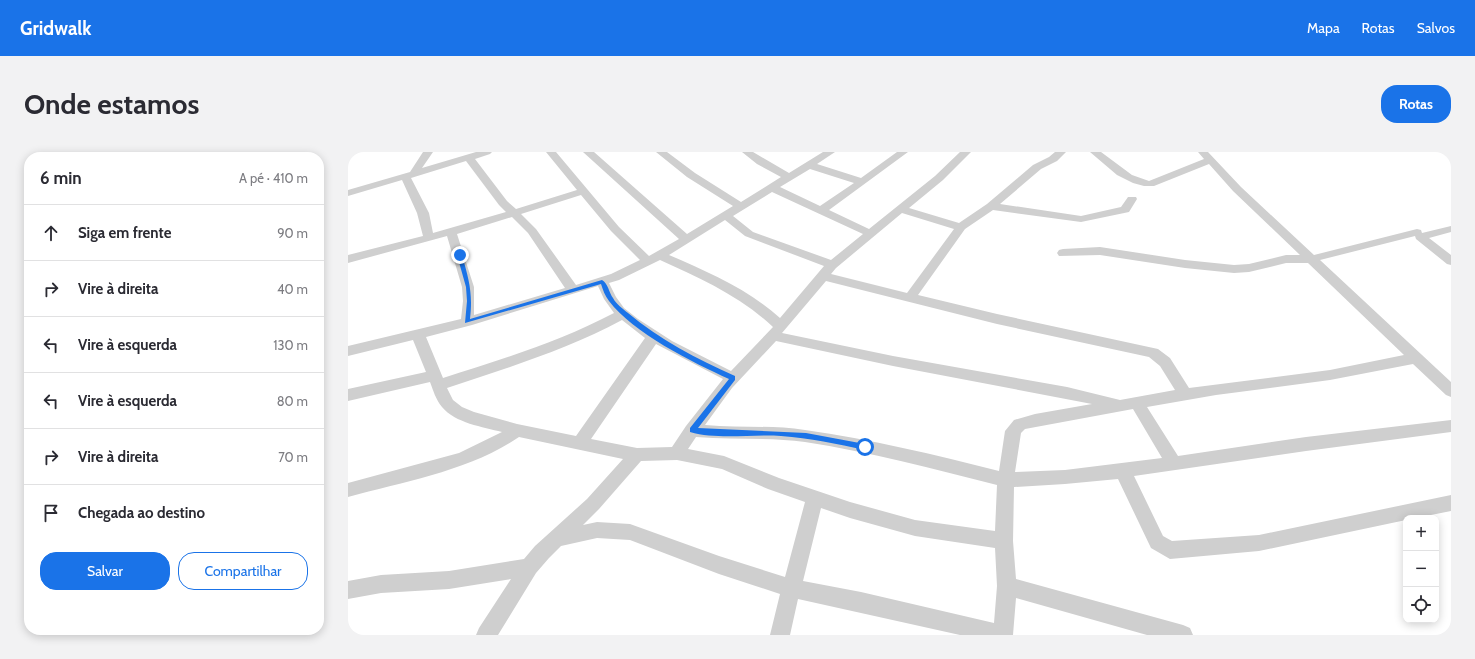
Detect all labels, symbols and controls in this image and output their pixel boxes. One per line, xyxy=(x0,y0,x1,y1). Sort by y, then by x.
text: Gridwalk xyxy=(20,17,92,40)
text: Mapa xyxy=(1307,19,1340,37)
text: Rotas xyxy=(1362,19,1395,37)
text: Salvos xyxy=(1417,19,1455,37)
button: Rotas xyxy=(1381,85,1451,123)
text: Onde estamos xyxy=(24,87,199,121)
text: 6 min xyxy=(40,168,82,188)
text: A pé · 410 m xyxy=(239,170,308,186)
icon: ahead xyxy=(40,222,62,244)
text: Siga em frente xyxy=(78,224,171,242)
text: 90 m xyxy=(277,225,308,241)
route end xyxy=(451,246,469,264)
icon: right xyxy=(40,278,62,300)
text: Vire à direita xyxy=(78,280,159,298)
text: 40 m xyxy=(277,281,308,297)
icon: left xyxy=(40,334,62,356)
text: Vire à esquerda xyxy=(78,336,177,354)
text: 130 m xyxy=(273,337,308,353)
icon: left xyxy=(40,390,62,412)
text: Vire à esquerda xyxy=(78,392,177,410)
text: 80 m xyxy=(277,393,308,409)
route start xyxy=(856,438,874,456)
icon: right xyxy=(40,446,62,468)
text: Vire à direita xyxy=(78,448,159,466)
text: 70 m xyxy=(278,449,308,465)
icon: arrive xyxy=(40,502,62,524)
text: Chegada ao destino xyxy=(78,504,205,522)
map controls xyxy=(1403,515,1439,623)
button: + xyxy=(1403,515,1439,551)
button: − xyxy=(1403,551,1439,587)
button: Salvar xyxy=(40,552,170,590)
button: Compartilhar xyxy=(178,552,308,590)
button: locate xyxy=(1403,587,1439,623)

